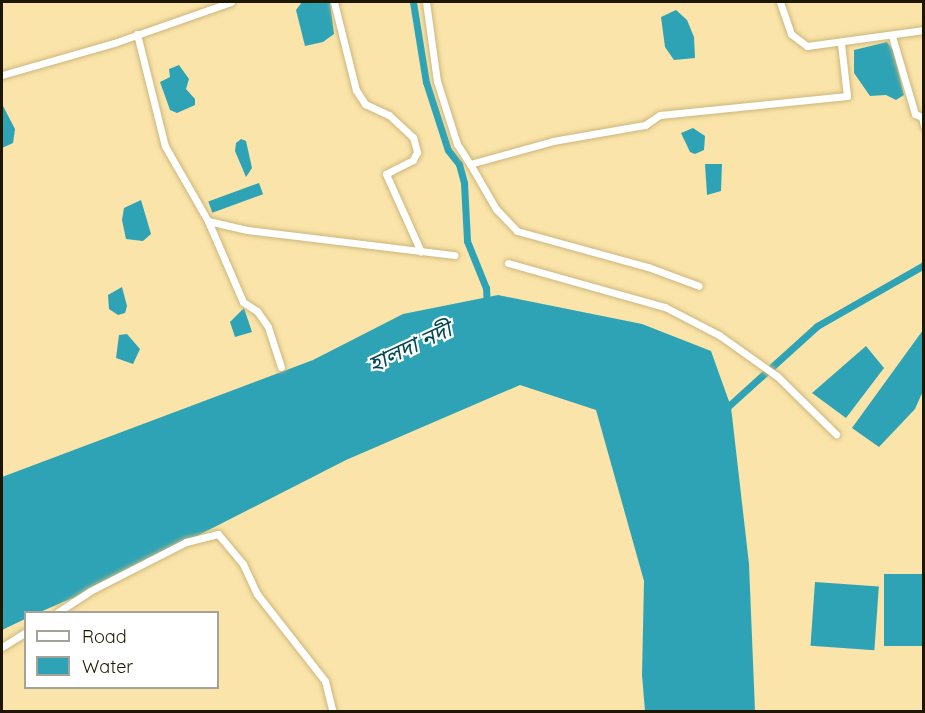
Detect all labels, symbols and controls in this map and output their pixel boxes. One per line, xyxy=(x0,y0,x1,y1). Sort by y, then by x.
water label: হালদা নদী xyxy=(364,316,456,378)
legend xyxy=(24,611,219,689)
text: Road xyxy=(82,625,127,648)
text: Water xyxy=(82,655,133,678)

